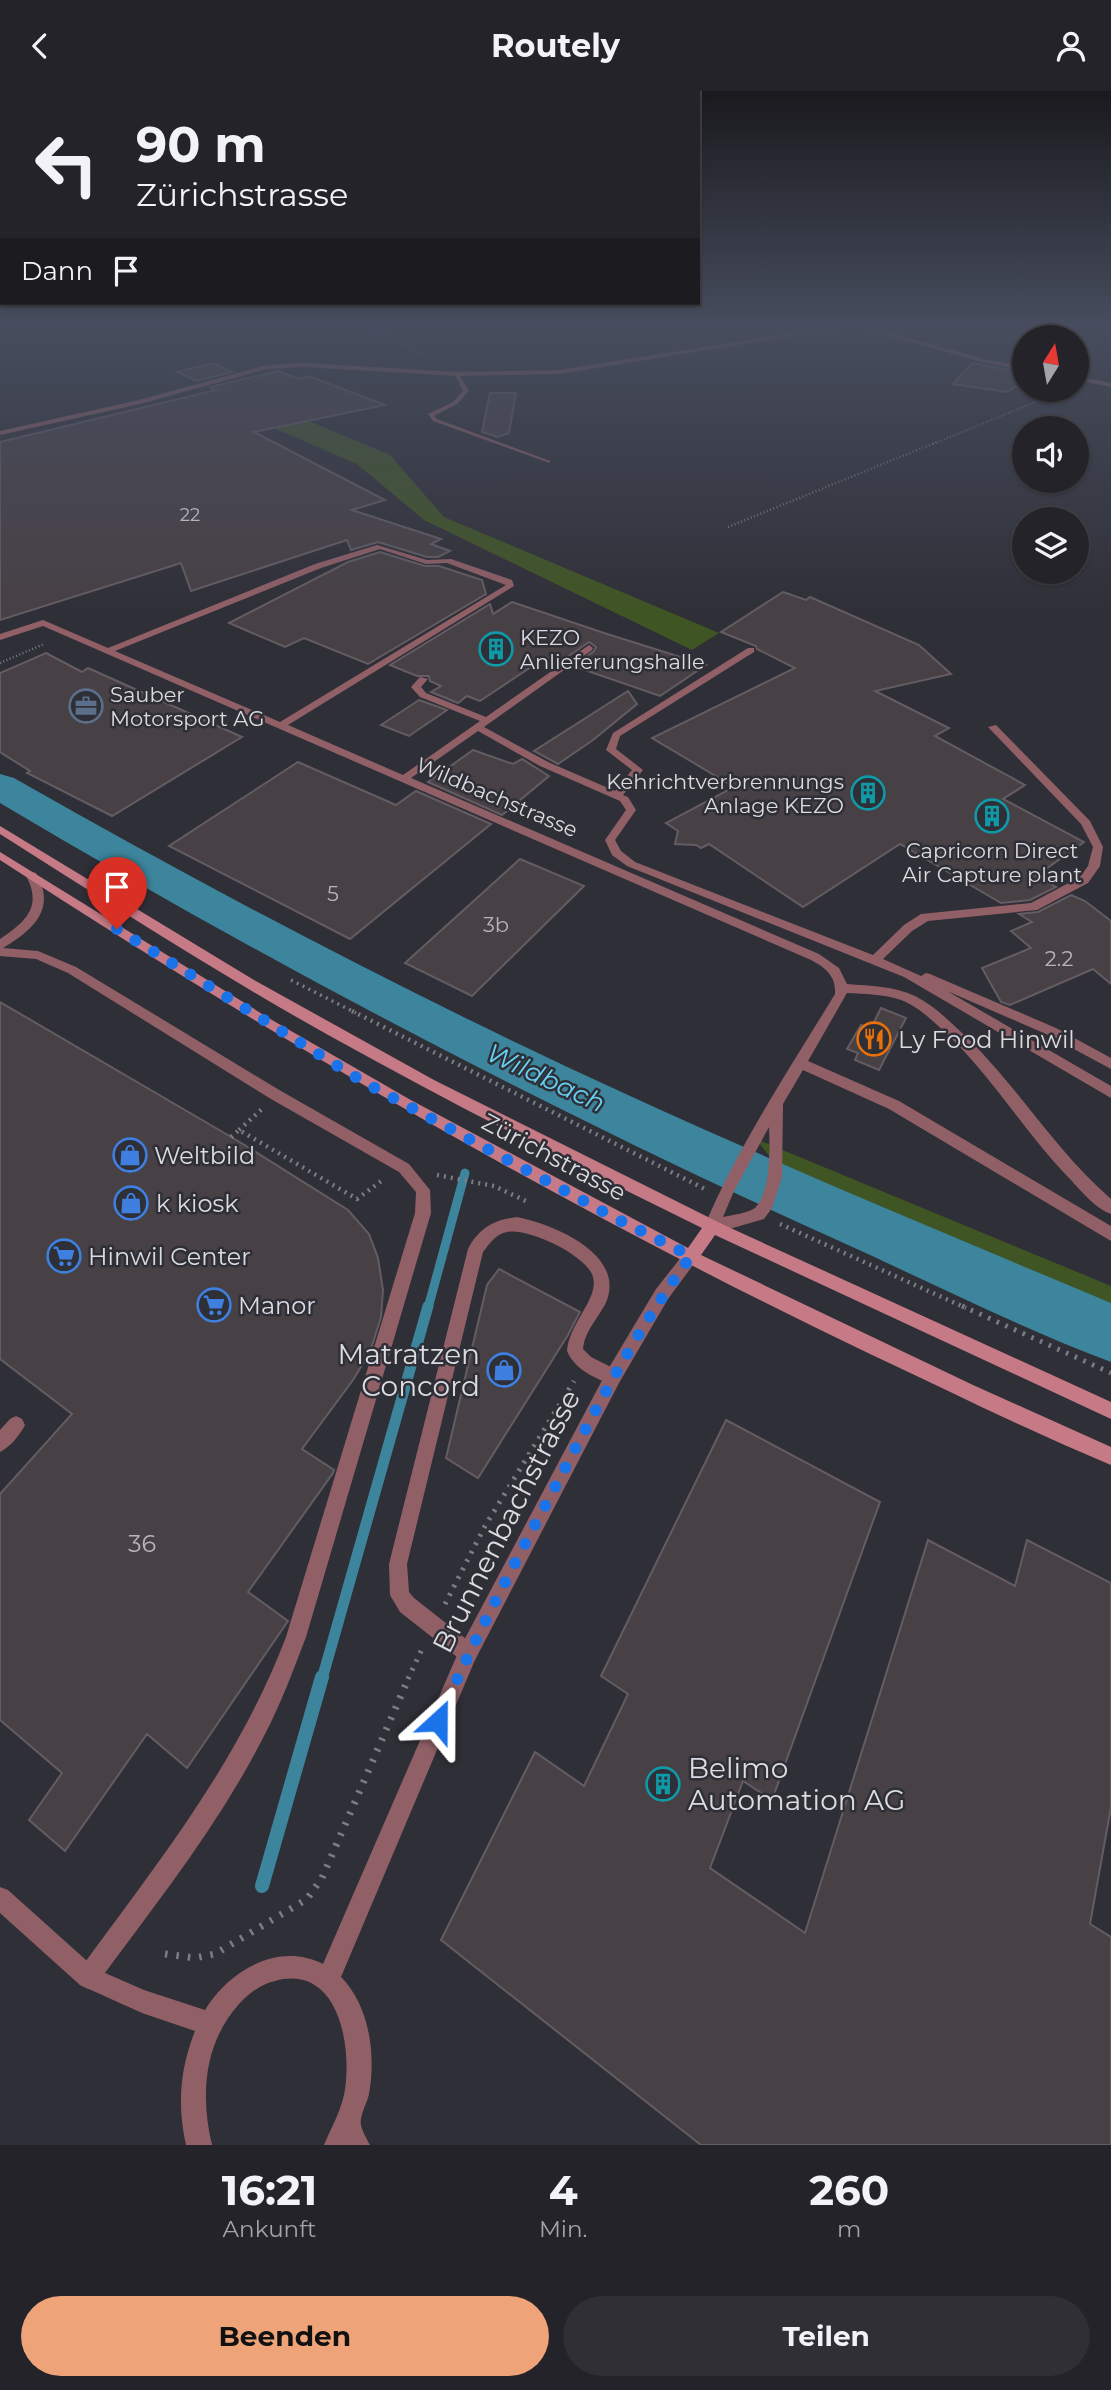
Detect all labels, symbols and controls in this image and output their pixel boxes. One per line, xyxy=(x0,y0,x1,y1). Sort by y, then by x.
text: Routely xyxy=(491,26,620,65)
icon: back xyxy=(21,27,59,65)
icon: person xyxy=(1052,27,1090,65)
text: 90 m xyxy=(136,115,266,174)
icon: left xyxy=(21,119,112,210)
text: Zürichstrasse xyxy=(136,175,348,214)
icon: arrive xyxy=(107,252,145,290)
text: Dann xyxy=(21,255,93,287)
north arrow xyxy=(1012,325,1088,403)
map controls xyxy=(1012,325,1089,584)
button: sound xyxy=(1012,416,1089,493)
house number: 22 xyxy=(180,504,200,526)
button: layers xyxy=(1012,507,1089,584)
place label: KEZO Anlieferungshalle xyxy=(520,625,705,674)
building icon: KEZO Anlieferungshalle xyxy=(477,630,515,668)
place label: Sauber Motorsport AG xyxy=(110,682,264,731)
office icon: Sauber Motorsport AG xyxy=(67,687,105,725)
street label: Wildbachstrasse xyxy=(413,752,581,842)
place label: Kehrichtverbrennungs Anlage KEZO xyxy=(606,769,844,818)
building icon: Kehrichtverbrennungs Anlage KEZO xyxy=(849,774,887,812)
building icon: Capricorn Direct Air Capture plant xyxy=(973,797,1011,835)
place label: Capricorn Direct Air Capture plant xyxy=(902,838,1082,887)
pin xyxy=(87,857,147,929)
icon: arrive xyxy=(98,868,136,906)
house number: 5 xyxy=(327,881,339,906)
house number: 3b xyxy=(483,912,509,937)
house number: 2.2 xyxy=(1045,946,1073,971)
restaurant icon: Ly Food Hinwil xyxy=(855,1020,893,1058)
place label: Ly Food Hinwil xyxy=(898,1025,1075,1054)
water label: Wildbach xyxy=(482,1037,610,1119)
street label: Zürichstrasse xyxy=(477,1107,631,1207)
shop icon: Weltbild xyxy=(111,1136,149,1174)
place label: Weltbild xyxy=(154,1141,255,1170)
shop icon: k kiosk xyxy=(112,1184,150,1222)
place label: k kiosk xyxy=(156,1189,239,1218)
supermarket icon: Hinwil Center xyxy=(45,1237,83,1275)
place label: Hinwil Center xyxy=(88,1242,251,1271)
supermarket icon: Manor xyxy=(195,1286,233,1324)
place label: Manor xyxy=(238,1291,316,1320)
place label: Matratzen Concord xyxy=(337,1337,480,1403)
shop icon: Matratzen Concord xyxy=(485,1351,523,1389)
street label: Brunnenbachstrasse xyxy=(425,1384,587,1658)
house number: 36 xyxy=(128,1529,156,1558)
position arrow xyxy=(401,1684,475,1758)
place label: Belimo Automation AG xyxy=(688,1751,905,1817)
building icon: Belimo Automation AG xyxy=(644,1765,682,1803)
text: 16:21 xyxy=(222,2164,317,2216)
text: 4 xyxy=(549,2164,578,2216)
text: 260 xyxy=(809,2164,889,2216)
text: Ankunft xyxy=(223,2215,316,2243)
text: Min. xyxy=(539,2215,587,2243)
text: m xyxy=(837,2215,861,2243)
button: Beenden xyxy=(21,2296,549,2376)
button: Teilen xyxy=(563,2296,1090,2376)

